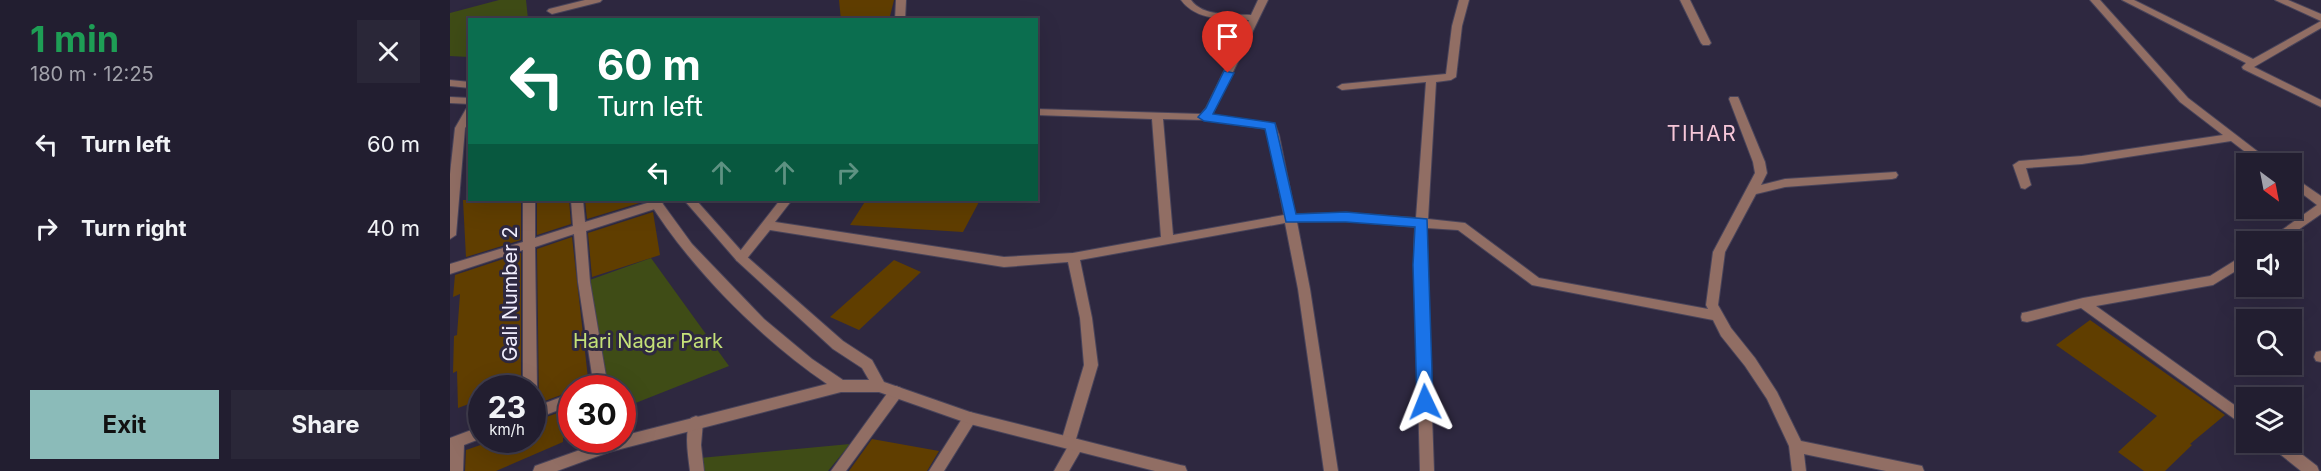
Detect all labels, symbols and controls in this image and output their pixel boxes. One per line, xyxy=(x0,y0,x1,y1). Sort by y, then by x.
pin xyxy=(1202,11,1253,73)
text: 1 min xyxy=(30,17,119,61)
button: close xyxy=(357,20,420,83)
icon: arrive xyxy=(1211,20,1244,53)
text: 60 m xyxy=(597,39,701,90)
icon: left xyxy=(498,42,576,120)
text: 180 m · 12:25 xyxy=(30,62,154,86)
text: Turn left xyxy=(597,90,703,123)
district label: TIHAR xyxy=(1667,121,1737,146)
icon: left xyxy=(30,128,63,161)
text: Turn left xyxy=(81,131,171,157)
text: 60 m xyxy=(367,131,420,157)
north arrow xyxy=(2236,153,2302,219)
map controls xyxy=(2236,153,2302,453)
icon: left xyxy=(642,156,675,189)
icon: ahead xyxy=(705,156,738,189)
icon: ahead xyxy=(768,156,801,189)
icon: right xyxy=(831,156,864,189)
icon: right xyxy=(30,212,63,245)
text: Turn right xyxy=(81,215,187,241)
text: 40 m xyxy=(366,215,420,241)
street label: Gali Number 2 xyxy=(498,226,522,362)
button: sound xyxy=(2236,231,2302,297)
button: search xyxy=(2236,309,2302,375)
park label: Hari Nagar Park xyxy=(573,329,723,353)
position arrow xyxy=(1393,370,1457,434)
speed limit sign: 30 xyxy=(558,375,636,453)
button: layers xyxy=(2236,387,2302,453)
text: 23 xyxy=(488,389,526,425)
button: Exit xyxy=(30,390,219,459)
button: Share xyxy=(231,390,420,459)
text: km/h xyxy=(489,420,525,439)

